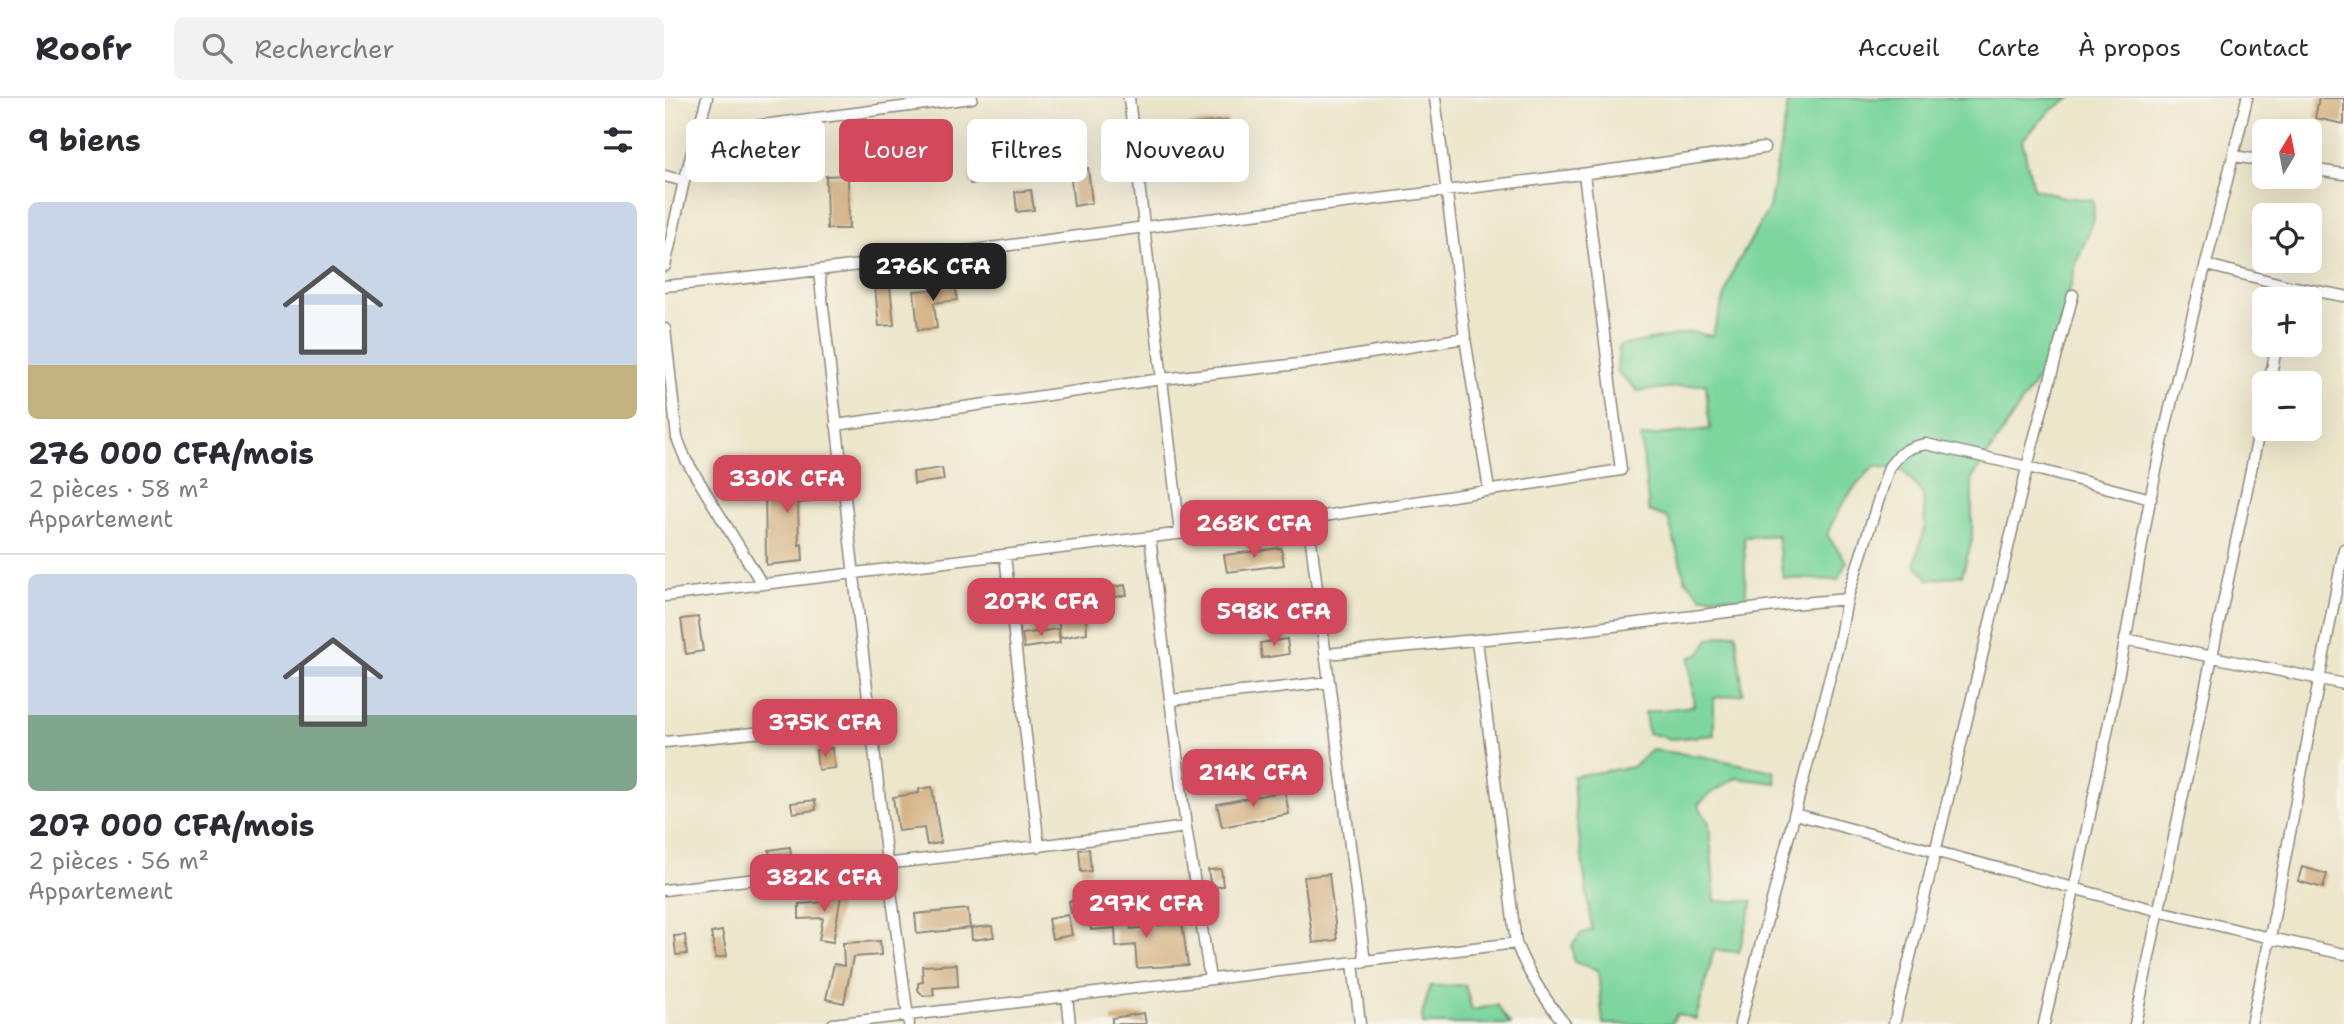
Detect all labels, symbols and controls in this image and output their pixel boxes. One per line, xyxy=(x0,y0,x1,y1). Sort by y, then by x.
search box xyxy=(174,17,664,80)
text: Roofr xyxy=(35,26,132,71)
icon: search xyxy=(198,29,236,67)
text: Rechercher xyxy=(254,31,395,66)
text: Accueil xyxy=(1858,32,1939,64)
text: Carte xyxy=(1977,32,2040,64)
text: À propos xyxy=(2078,32,2181,64)
text: Contact xyxy=(2219,32,2309,64)
chip: Acheter xyxy=(686,119,825,182)
chip: Louer xyxy=(839,119,953,182)
chip: Filtres xyxy=(967,119,1087,182)
chip: Nouveau xyxy=(1101,119,1249,182)
north arrow xyxy=(2252,119,2322,189)
map controls xyxy=(2252,119,2322,441)
text: 9 biens xyxy=(28,120,141,161)
icon: filters xyxy=(599,121,637,159)
button: locate xyxy=(2252,203,2322,273)
pin: 276K CFA xyxy=(861,244,1005,303)
icon: home xyxy=(270,247,396,373)
text: 276K CFA xyxy=(875,251,991,281)
button: + xyxy=(2252,287,2322,357)
button: − xyxy=(2252,371,2322,441)
text: 276 000 CFA/mois xyxy=(28,433,314,474)
pin: 330K CFA xyxy=(715,456,859,515)
text: 330K CFA xyxy=(729,463,845,493)
text: 2 pièces · 58 m² xyxy=(28,474,209,504)
pin: 268K CFA xyxy=(1182,500,1326,560)
text: Appartement xyxy=(28,504,173,534)
text: 268K CFA xyxy=(1196,508,1312,538)
pin: 207K CFA xyxy=(969,578,1113,638)
text: 207K CFA xyxy=(983,586,1099,616)
pin: 598K CFA xyxy=(1202,588,1346,648)
text: 598K CFA xyxy=(1217,596,1331,626)
icon: home xyxy=(270,619,396,745)
pin: 375K CFA xyxy=(753,700,897,759)
text: 375K CFA xyxy=(768,707,882,737)
pin: 214K CFA xyxy=(1181,750,1325,809)
text: 214K CFA xyxy=(1198,757,1308,787)
text: 207 000 CFA/mois xyxy=(28,805,315,846)
text: 2 pièces · 56 m² xyxy=(28,846,209,876)
pin: 382K CFA xyxy=(752,854,896,914)
text: 382K CFA xyxy=(766,862,882,892)
text: Appartement xyxy=(28,876,173,906)
pin: 297K CFA xyxy=(1074,880,1218,940)
text: 297K CFA xyxy=(1088,888,1204,918)

